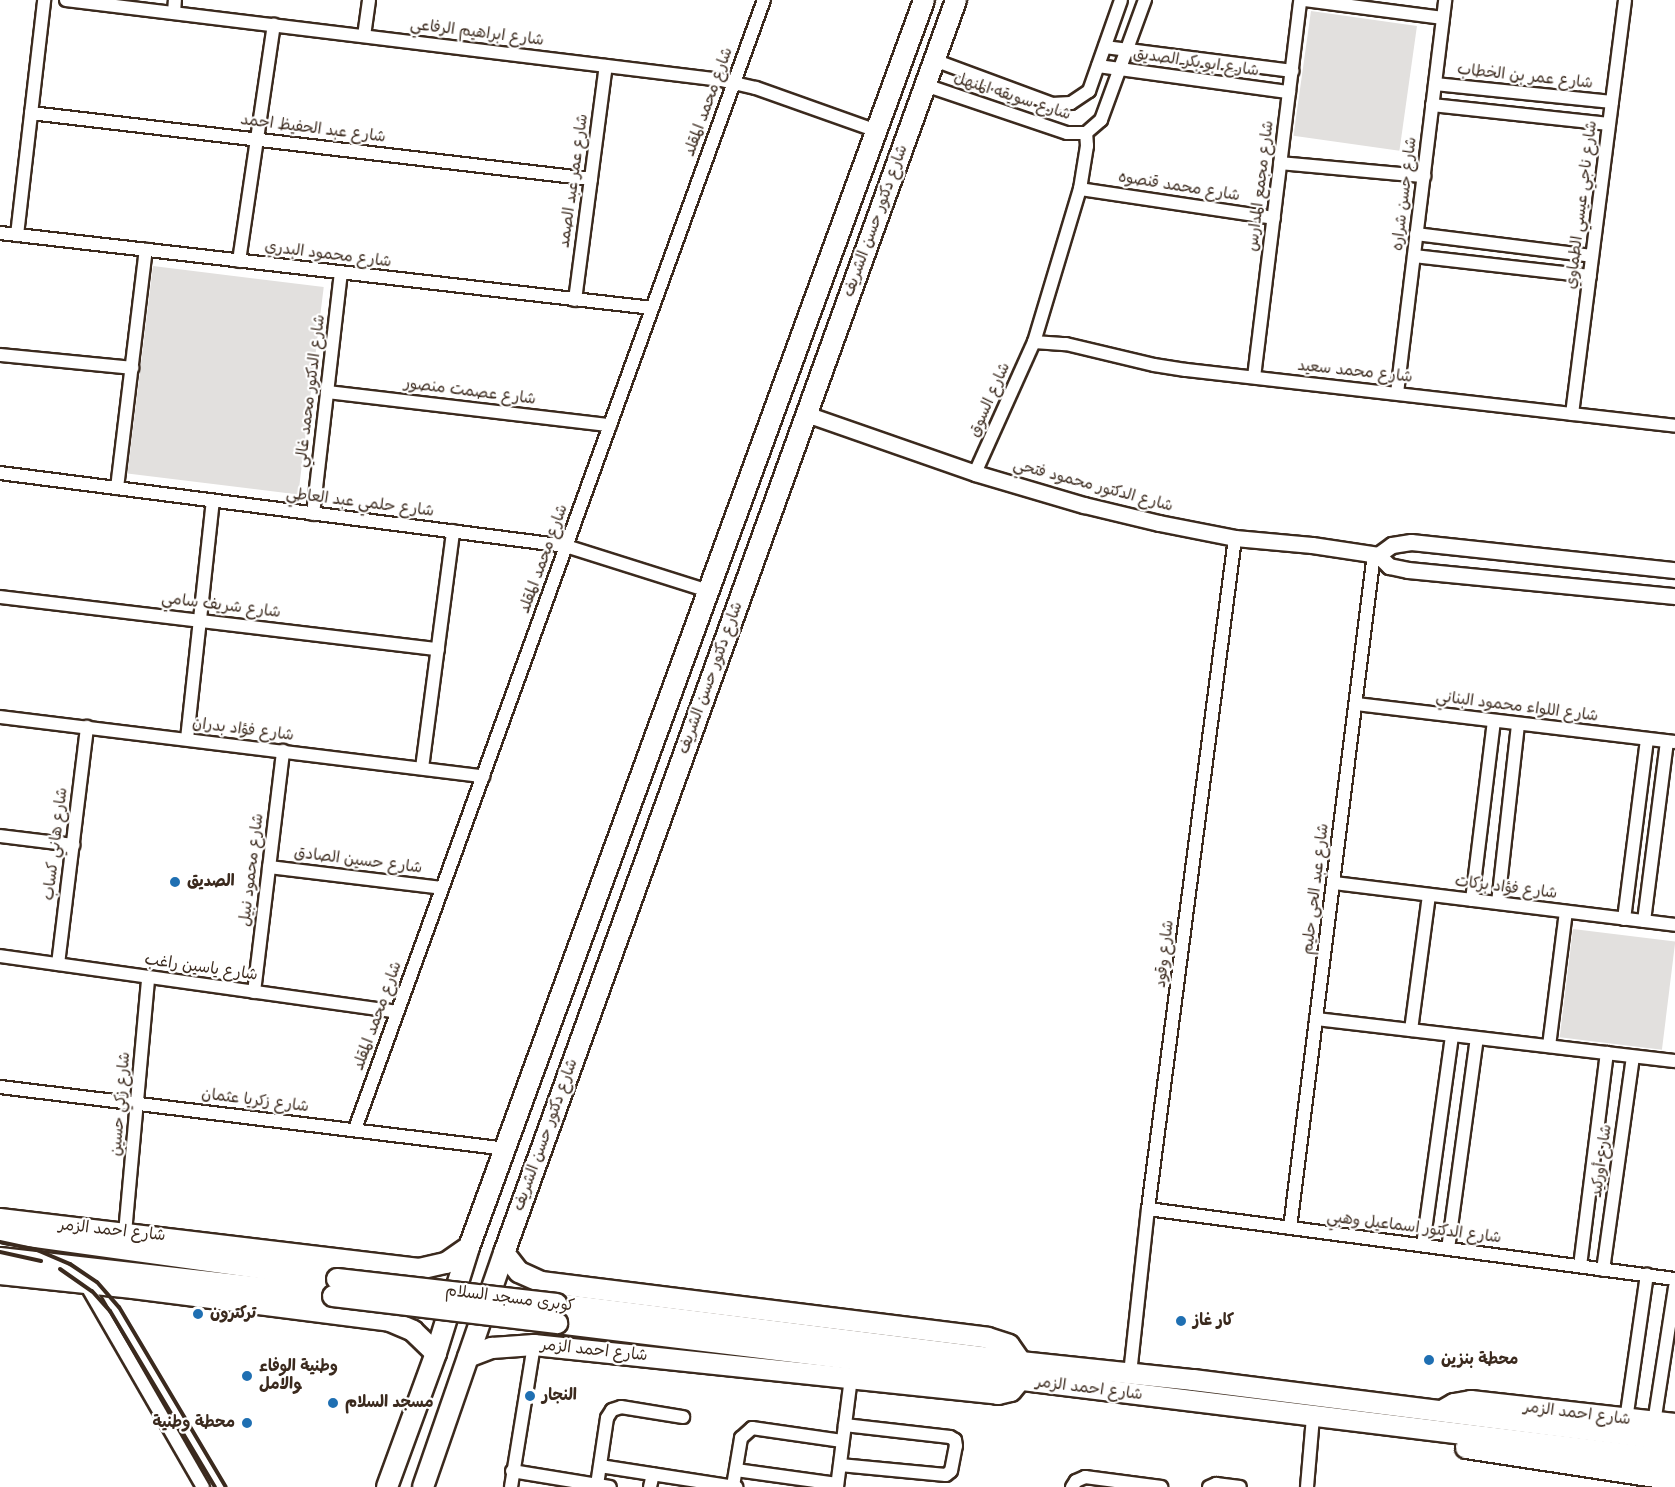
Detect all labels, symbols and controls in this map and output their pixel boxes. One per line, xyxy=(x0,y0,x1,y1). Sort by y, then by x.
street label: شارع ابراهيم الرفاعي xyxy=(409,15,545,51)
street label: شارع محمد المقلد xyxy=(680,45,738,159)
street label: شارع ابو بكر الصديق xyxy=(1132,45,1260,81)
street label: شارع عمر بن الخطاب xyxy=(1456,60,1594,94)
street label: شارع سويقه المنهل xyxy=(951,69,1073,125)
street label: شارع عبد الحفيظ احمد xyxy=(239,111,387,147)
street label: شارع عمر عبد الصمد xyxy=(555,113,593,249)
street label: شارع مجمع المدارس xyxy=(1243,120,1279,252)
street label: شارع ناجي عيسي الطماوي xyxy=(1562,120,1602,290)
street label: شارع حسن شراره xyxy=(1388,136,1422,252)
street label: شارع دكتور حسن الشريف xyxy=(839,142,913,300)
street label: شارع محمد قنصوه xyxy=(1117,168,1241,206)
street label: شارع محمود البدري xyxy=(263,238,393,272)
street label: شارع الدكتور محمد غالي xyxy=(292,313,330,469)
street label: شارع محمد سعيد xyxy=(1296,356,1414,388)
street label: شارع السوق xyxy=(965,360,1015,440)
street label: شارع عصمت منصور xyxy=(403,374,537,410)
street label: شارع الدكتور محمود فتحي xyxy=(1011,455,1175,517)
street label: شارع حلمي عبد العاطي xyxy=(285,484,435,522)
street label: شارع محمد المقلد xyxy=(515,502,573,616)
street label: شارع شريف سامي xyxy=(160,589,282,623)
street label: شارع دكتور حسن الشريف xyxy=(674,599,748,757)
street label: شارع اللواء محمود البناني xyxy=(1435,688,1599,726)
street label: شارع فؤاد بدران xyxy=(191,714,295,746)
street label: شارع هاني كساب xyxy=(40,786,72,902)
street label: شارع محمود نبيل xyxy=(236,812,268,928)
street label: شارع عبد الحى حليم xyxy=(1298,822,1334,956)
street label: شارع حسين الصادق xyxy=(293,844,423,878)
place label: الصديق xyxy=(187,872,235,892)
street label: شارع فؤاد بركات xyxy=(1454,872,1558,904)
marker: الصديق xyxy=(168,875,182,889)
street label: شارع وقود xyxy=(1151,919,1179,989)
street label: شارع ياسين راغب xyxy=(143,951,259,985)
street label: شارع محمد المقلد xyxy=(349,959,407,1073)
street label: شارع زكي حسين xyxy=(107,1051,135,1157)
street label: شارع دكتور حسن الشريف xyxy=(509,1056,583,1214)
street label: شارع زكريا عثمان xyxy=(200,1085,310,1117)
street label: شارع أوركيد xyxy=(1587,1123,1617,1199)
street label: شارع الدكتور اسماعيل وهبي xyxy=(1326,1208,1502,1248)
street label: شارع احمد الزمر xyxy=(58,1216,166,1246)
street label: كوبرى مسجد السلام xyxy=(444,1282,576,1316)
place label: تركترون xyxy=(210,1304,256,1324)
marker: تركترون xyxy=(191,1307,205,1321)
place label: كار غاز xyxy=(1193,1311,1234,1331)
marker: كار غاز xyxy=(1174,1314,1188,1328)
street label: شارع احمد الزمر xyxy=(540,1336,648,1366)
place label: محطة بنزين xyxy=(1441,1350,1518,1370)
marker: محطة بنزين xyxy=(1422,1353,1436,1367)
place label: وطنية الوفاء والامل xyxy=(259,1357,338,1395)
marker: وطنية الوفاء والامل xyxy=(240,1369,254,1383)
street label: شارع احمد الزمر xyxy=(1034,1373,1144,1405)
place label: النجار xyxy=(542,1386,577,1406)
marker: النجار xyxy=(523,1389,537,1403)
place label: مسجد السلام xyxy=(345,1393,433,1413)
marker: مسجد السلام xyxy=(326,1396,340,1410)
street label: شارع احمد الزمر xyxy=(1522,1398,1632,1430)
place label: محطة وطنية xyxy=(153,1413,235,1433)
marker: محطة وطنية xyxy=(240,1416,254,1430)

